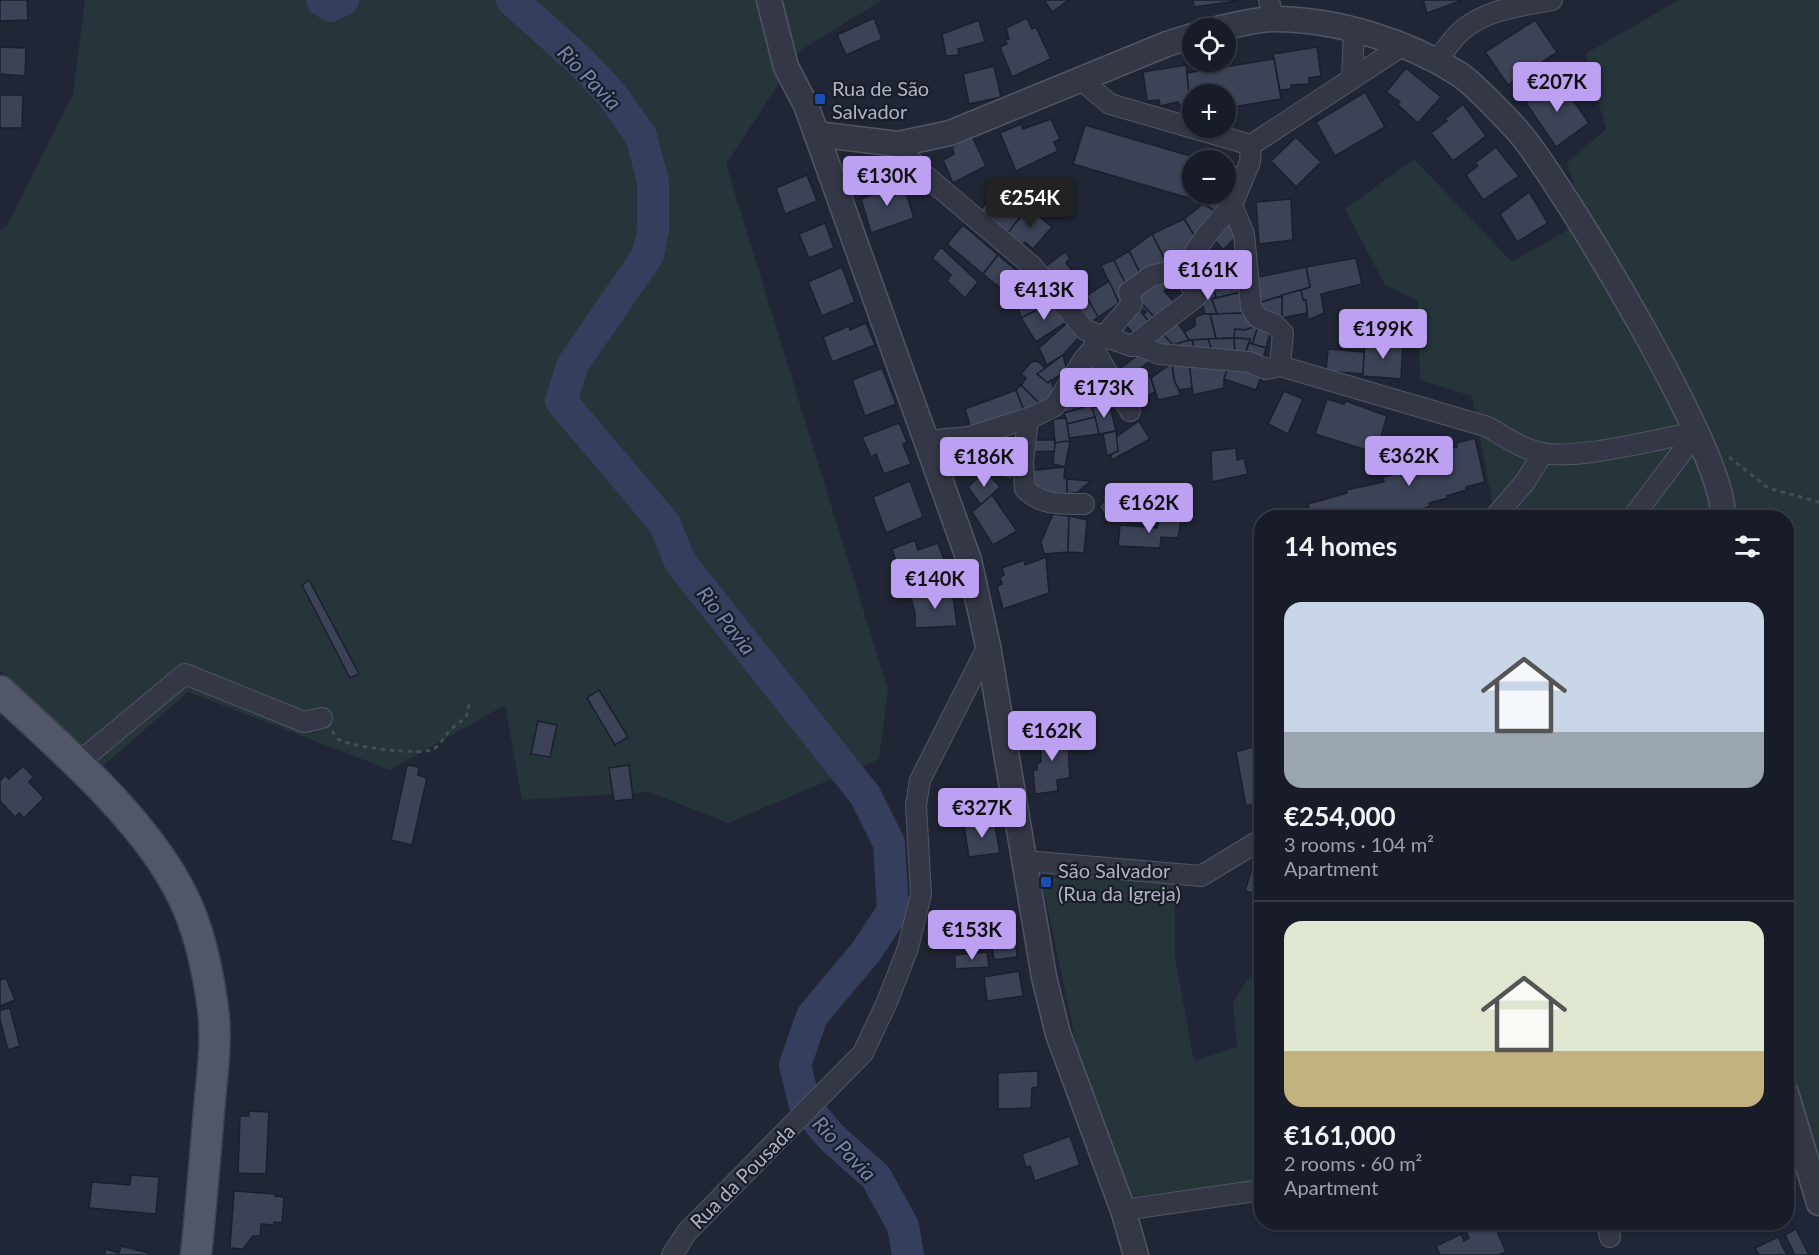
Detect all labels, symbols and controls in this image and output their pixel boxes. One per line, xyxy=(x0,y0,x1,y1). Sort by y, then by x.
map controls xyxy=(1182,18,1236,204)
button: locate xyxy=(1182,18,1236,72)
water label: Rio Pavia xyxy=(553,40,627,114)
pin: €207K xyxy=(1515,62,1599,113)
text: €207K xyxy=(1527,69,1587,93)
place label: Rua de São Salvador xyxy=(832,76,929,123)
button: + xyxy=(1182,84,1236,138)
marker: Rua de São Salvador xyxy=(813,92,827,106)
button: − xyxy=(1182,150,1236,204)
pin: €130K xyxy=(845,156,929,207)
text: €130K xyxy=(857,163,917,187)
pin: €254K xyxy=(988,178,1072,229)
text: €254K xyxy=(1000,185,1060,209)
pin: €161K xyxy=(1166,250,1250,301)
text: €161K xyxy=(1178,257,1238,281)
pin: €413K xyxy=(1002,270,1086,321)
text: €413K xyxy=(1014,277,1074,301)
pin: €199K xyxy=(1341,309,1425,360)
text: €199K xyxy=(1353,316,1413,340)
pin: €173K xyxy=(1062,368,1146,419)
text: €173K xyxy=(1074,375,1134,399)
pin: €362K xyxy=(1367,436,1451,487)
pin: €186K xyxy=(942,437,1026,488)
text: €362K xyxy=(1379,443,1439,467)
text: €186K xyxy=(954,444,1014,468)
pin: €162K xyxy=(1107,483,1191,534)
text: €162K xyxy=(1119,490,1179,514)
text: 14 homes xyxy=(1284,530,1397,562)
icon: filters xyxy=(1731,530,1764,563)
pin: €140K xyxy=(893,559,977,610)
text: €140K xyxy=(905,566,965,590)
water label: Rio Pavia xyxy=(692,581,762,659)
icon: home xyxy=(1470,641,1578,749)
pin: €162K xyxy=(1010,711,1094,762)
text: €162K xyxy=(1022,718,1082,742)
pin: €327K xyxy=(940,788,1024,839)
text: €327K xyxy=(952,795,1012,819)
text: €254,000 xyxy=(1284,800,1396,832)
text: 3 rooms · 104 m² xyxy=(1284,832,1434,856)
text: Apartment xyxy=(1284,856,1378,880)
place label: São Salvador (Rua da Igreja) xyxy=(1058,858,1181,905)
marker: São Salvador (Rua da Igreja) xyxy=(1039,875,1053,889)
pin: €153K xyxy=(930,910,1014,961)
text: €153K xyxy=(942,917,1002,941)
icon: home xyxy=(1470,960,1578,1068)
water label: Rio Pavia xyxy=(808,1111,882,1185)
street label: Rua da Pousada xyxy=(685,1119,799,1233)
text: €161,000 xyxy=(1284,1119,1396,1151)
text: 2 rooms · 60 m² xyxy=(1284,1151,1422,1175)
text: Apartment xyxy=(1284,1175,1378,1199)

